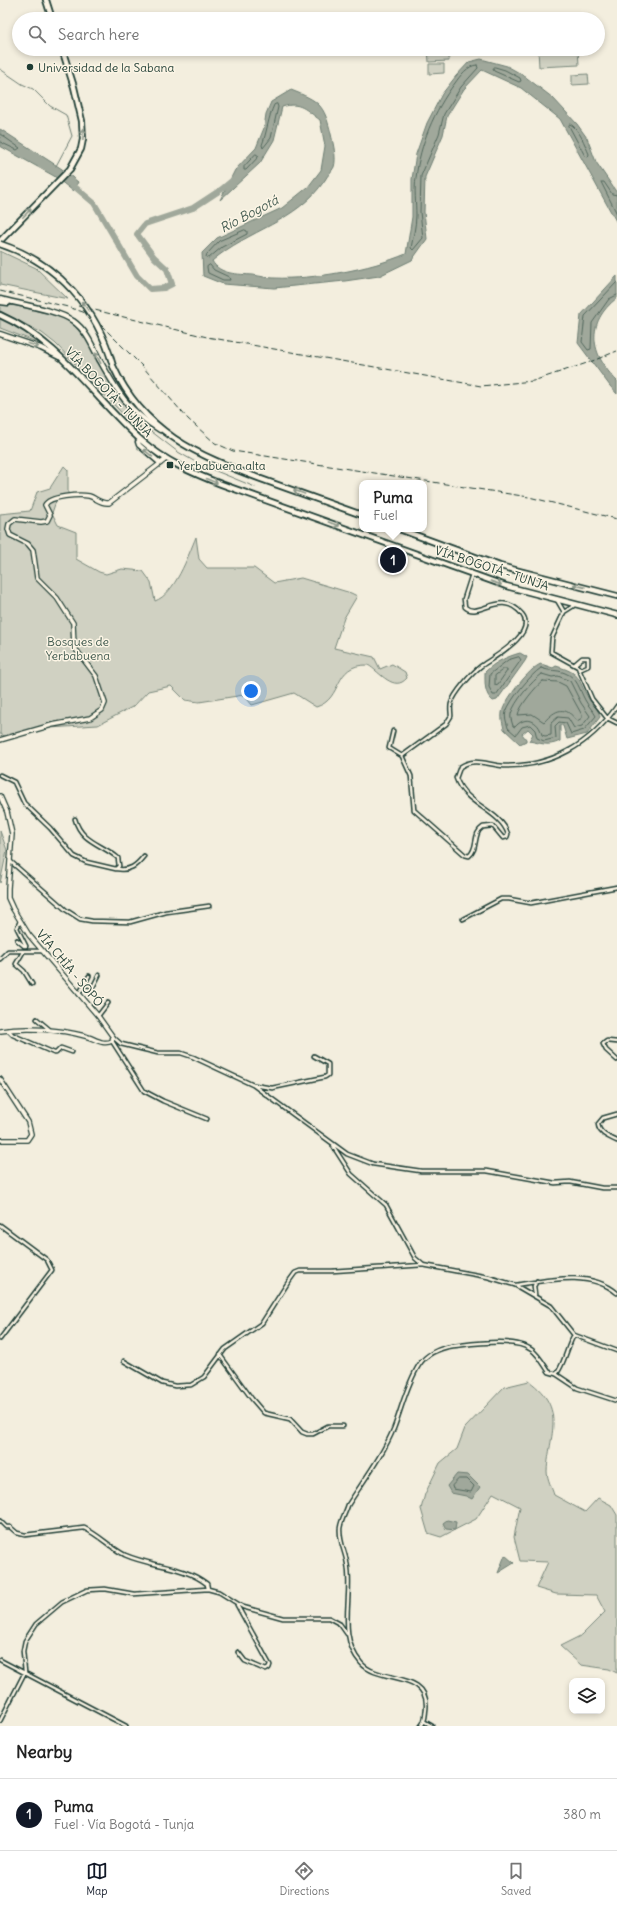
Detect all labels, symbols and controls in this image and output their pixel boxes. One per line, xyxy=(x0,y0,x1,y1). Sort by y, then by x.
search box xyxy=(12,12,605,56)
icon: search xyxy=(26,23,48,45)
text: Search here xyxy=(58,25,139,44)
place label: Universidad de la Sabana xyxy=(38,60,174,75)
marker: Universidad de la Sabana xyxy=(25,62,35,72)
one-way arrow xyxy=(79,128,87,141)
water label: Río Bogotá xyxy=(217,191,282,236)
one-way arrow xyxy=(22,208,32,218)
one-way arrow xyxy=(81,300,90,311)
one-way arrow xyxy=(26,342,39,349)
street label: VÍA BOGOTÁ - TUNJA xyxy=(62,344,156,440)
one-way arrow xyxy=(94,352,102,364)
one-way arrow xyxy=(143,449,153,458)
place label: Yerbabuena alta xyxy=(178,458,266,473)
marker: Yerbabuena alta xyxy=(165,460,175,470)
one-way arrow xyxy=(205,477,217,485)
popup xyxy=(359,480,427,532)
one-way arrow xyxy=(293,488,305,496)
text: Puma xyxy=(373,488,413,507)
text: Fuel xyxy=(373,507,398,524)
one-way arrow xyxy=(328,521,340,529)
street label: VÍA BOGOTÁ - TUNJA xyxy=(433,542,551,594)
pin: 1 xyxy=(380,545,406,575)
one-way arrow xyxy=(489,579,501,587)
one-way arrow xyxy=(573,582,586,589)
park label: Bosques de Yerbabuena xyxy=(46,634,110,663)
your location xyxy=(241,681,261,701)
street label: VÍA CHÍA - SOPÓ xyxy=(33,926,107,1010)
map controls xyxy=(569,1678,605,1714)
button: layers xyxy=(569,1678,605,1714)
text: Nearby xyxy=(16,1741,72,1763)
text: Puma xyxy=(54,1797,94,1816)
text: 1 xyxy=(26,1806,32,1823)
text: 380 m xyxy=(563,1806,601,1823)
text: Fuel · Vía Bogotá - Tunja xyxy=(54,1816,194,1833)
tab: Map xyxy=(86,1860,108,1898)
tab: Directions xyxy=(280,1860,329,1898)
tab: Saved xyxy=(501,1860,531,1898)

